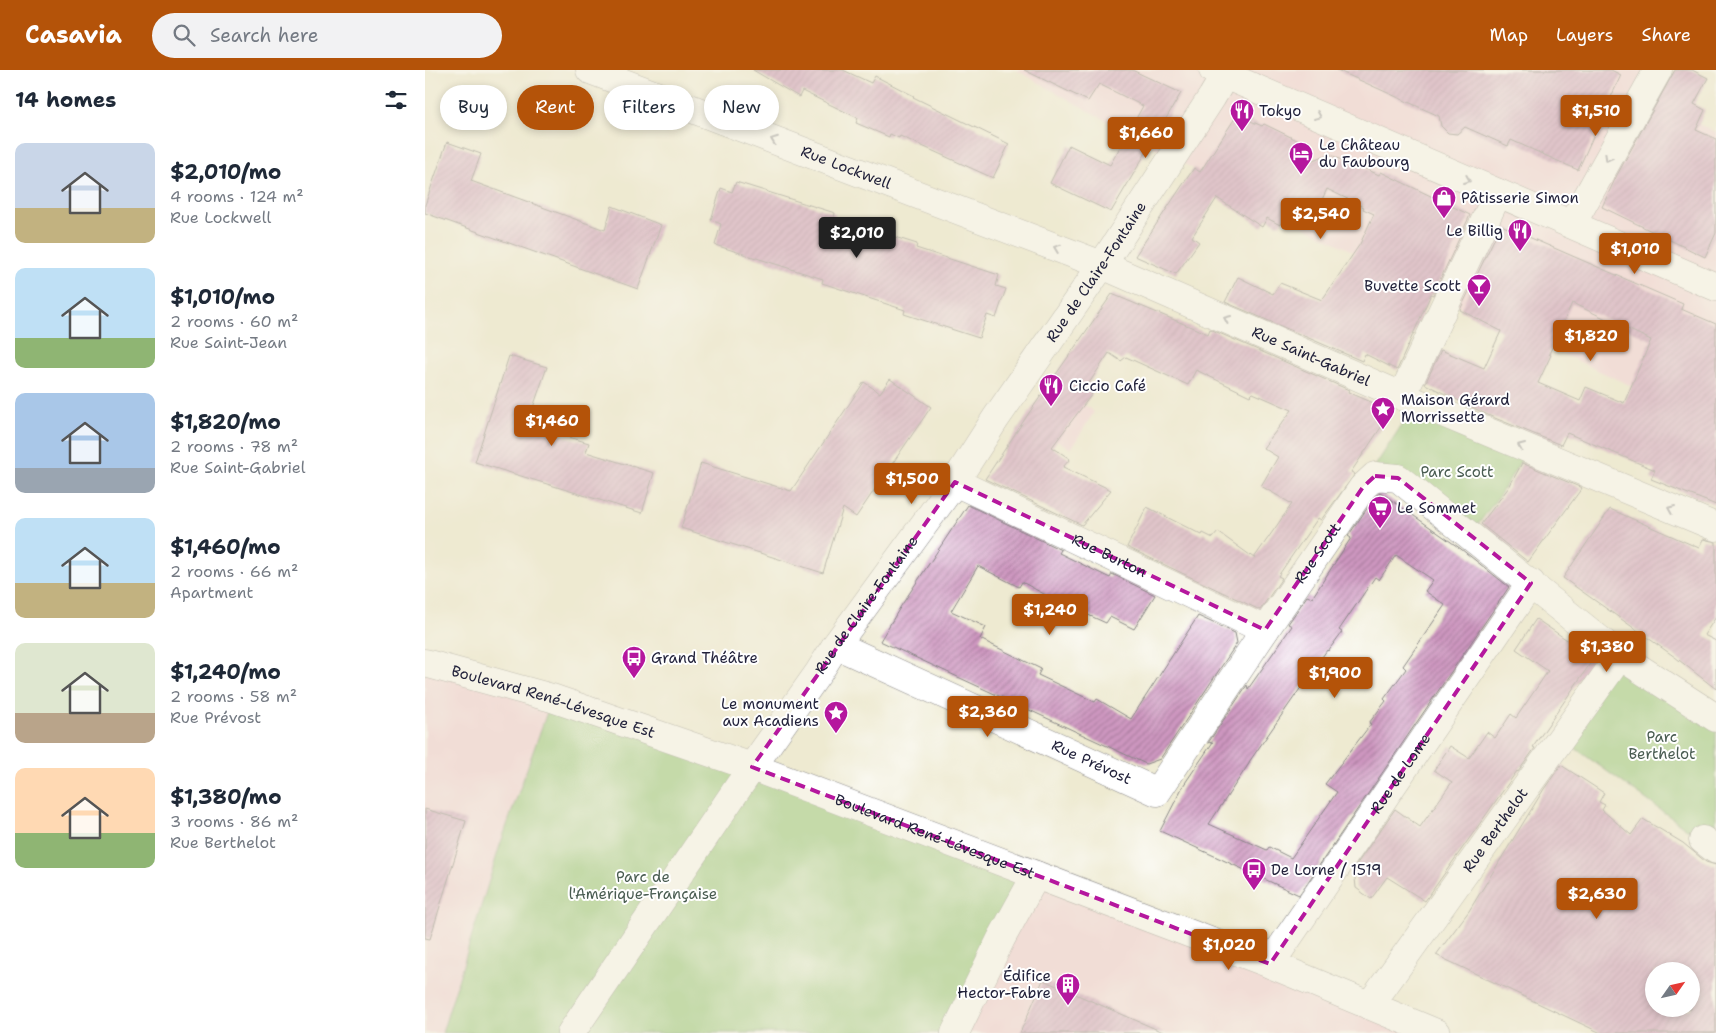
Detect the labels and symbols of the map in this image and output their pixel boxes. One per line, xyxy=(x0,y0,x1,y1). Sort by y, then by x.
pin: $1,510 xyxy=(1555,94,1637,137)
restaurant icon: Tokyo xyxy=(1229,98,1255,132)
place label: Tokyo xyxy=(1259,101,1301,121)
one-way arrow xyxy=(1313,109,1322,120)
pin: $1,660 xyxy=(1105,116,1187,159)
place label: Le Château du Faubourg xyxy=(1319,135,1410,172)
one-way arrow xyxy=(770,136,779,146)
street label: Rue Lockwell xyxy=(798,141,895,194)
hotel icon: Le Château du Faubourg xyxy=(1288,141,1314,175)
one-way arrow xyxy=(1605,153,1615,162)
one-way arrow xyxy=(1462,173,1471,184)
shop icon: Pâtisserie Simon xyxy=(1431,185,1457,219)
place label: Pâtisserie Simon xyxy=(1461,188,1579,208)
street label: Rue de Claire-Fontaine xyxy=(1042,198,1151,346)
pin: $2,540 xyxy=(1280,198,1362,240)
pin: $2,010 xyxy=(816,216,898,259)
restaurant icon: Le Billig xyxy=(1507,218,1533,252)
place label: Le Billig xyxy=(1446,221,1503,241)
pin: $1,010 xyxy=(1594,232,1676,275)
one-way arrow xyxy=(1053,244,1061,254)
bar icon: Buvette Scott xyxy=(1466,273,1492,307)
place label: Buvette Scott xyxy=(1364,276,1461,296)
one-way arrow xyxy=(1223,315,1232,326)
pin: $1,820 xyxy=(1550,320,1632,362)
street label: Rue Saint-Gabriel xyxy=(1249,322,1374,391)
restaurant icon: Ciccio Café xyxy=(1038,373,1064,407)
place label: Ciccio Café xyxy=(1069,376,1146,396)
place label: Maison Gérard Morrissette xyxy=(1401,390,1510,427)
place icon: Maison Gérard Morrissette xyxy=(1370,396,1396,430)
pin: $1,460 xyxy=(511,404,593,447)
one-way arrow xyxy=(1517,442,1526,453)
pin: $1,500 xyxy=(871,462,953,505)
park label: Parc Scott xyxy=(1420,462,1494,482)
supermarket icon: Le Sommet xyxy=(1367,495,1393,529)
place label: Le Sommet xyxy=(1397,498,1476,518)
one-way arrow xyxy=(1667,504,1676,515)
street label: Rue Scott xyxy=(1290,519,1346,587)
street label: Rue Burton xyxy=(1069,529,1150,582)
street label: Rue de Claire-Fontaine xyxy=(810,532,922,678)
pin: $1,240 xyxy=(1009,594,1091,636)
pin: $1,380 xyxy=(1566,630,1648,673)
bus stop icon: Grand Théâtre xyxy=(621,645,647,679)
place label: Grand Théâtre xyxy=(651,648,758,668)
pin: $1,900 xyxy=(1294,656,1376,699)
street label: Boulevard René-Lévesque Est xyxy=(449,661,658,743)
place label: Le monument aux Acadiens xyxy=(721,694,819,731)
pin: $2,360 xyxy=(947,696,1029,738)
place icon: Le monument aux Acadiens xyxy=(823,700,849,734)
park label: Parc Berthelot xyxy=(1628,727,1696,764)
street label: Rue de Lome xyxy=(1366,729,1435,818)
street label: Rue Prévost xyxy=(1048,735,1135,789)
street label: Rue Berthelot xyxy=(1458,784,1532,876)
street label: Boulevard René-Lévesque Est xyxy=(832,789,1038,884)
bus stop icon: De Lorne / 1519 xyxy=(1241,857,1267,891)
place label: De Lorne / 1519 xyxy=(1271,860,1382,880)
park label: Parc de l'Amérique-Française xyxy=(569,867,717,904)
pin: $2,630 xyxy=(1556,878,1638,920)
pin: $1,020 xyxy=(1188,928,1270,971)
north arrow xyxy=(1645,962,1700,1018)
place label: Édifice Hector-Fabre xyxy=(957,965,1051,1003)
building icon: Édifice Hector-Fabre xyxy=(1055,972,1081,1006)

